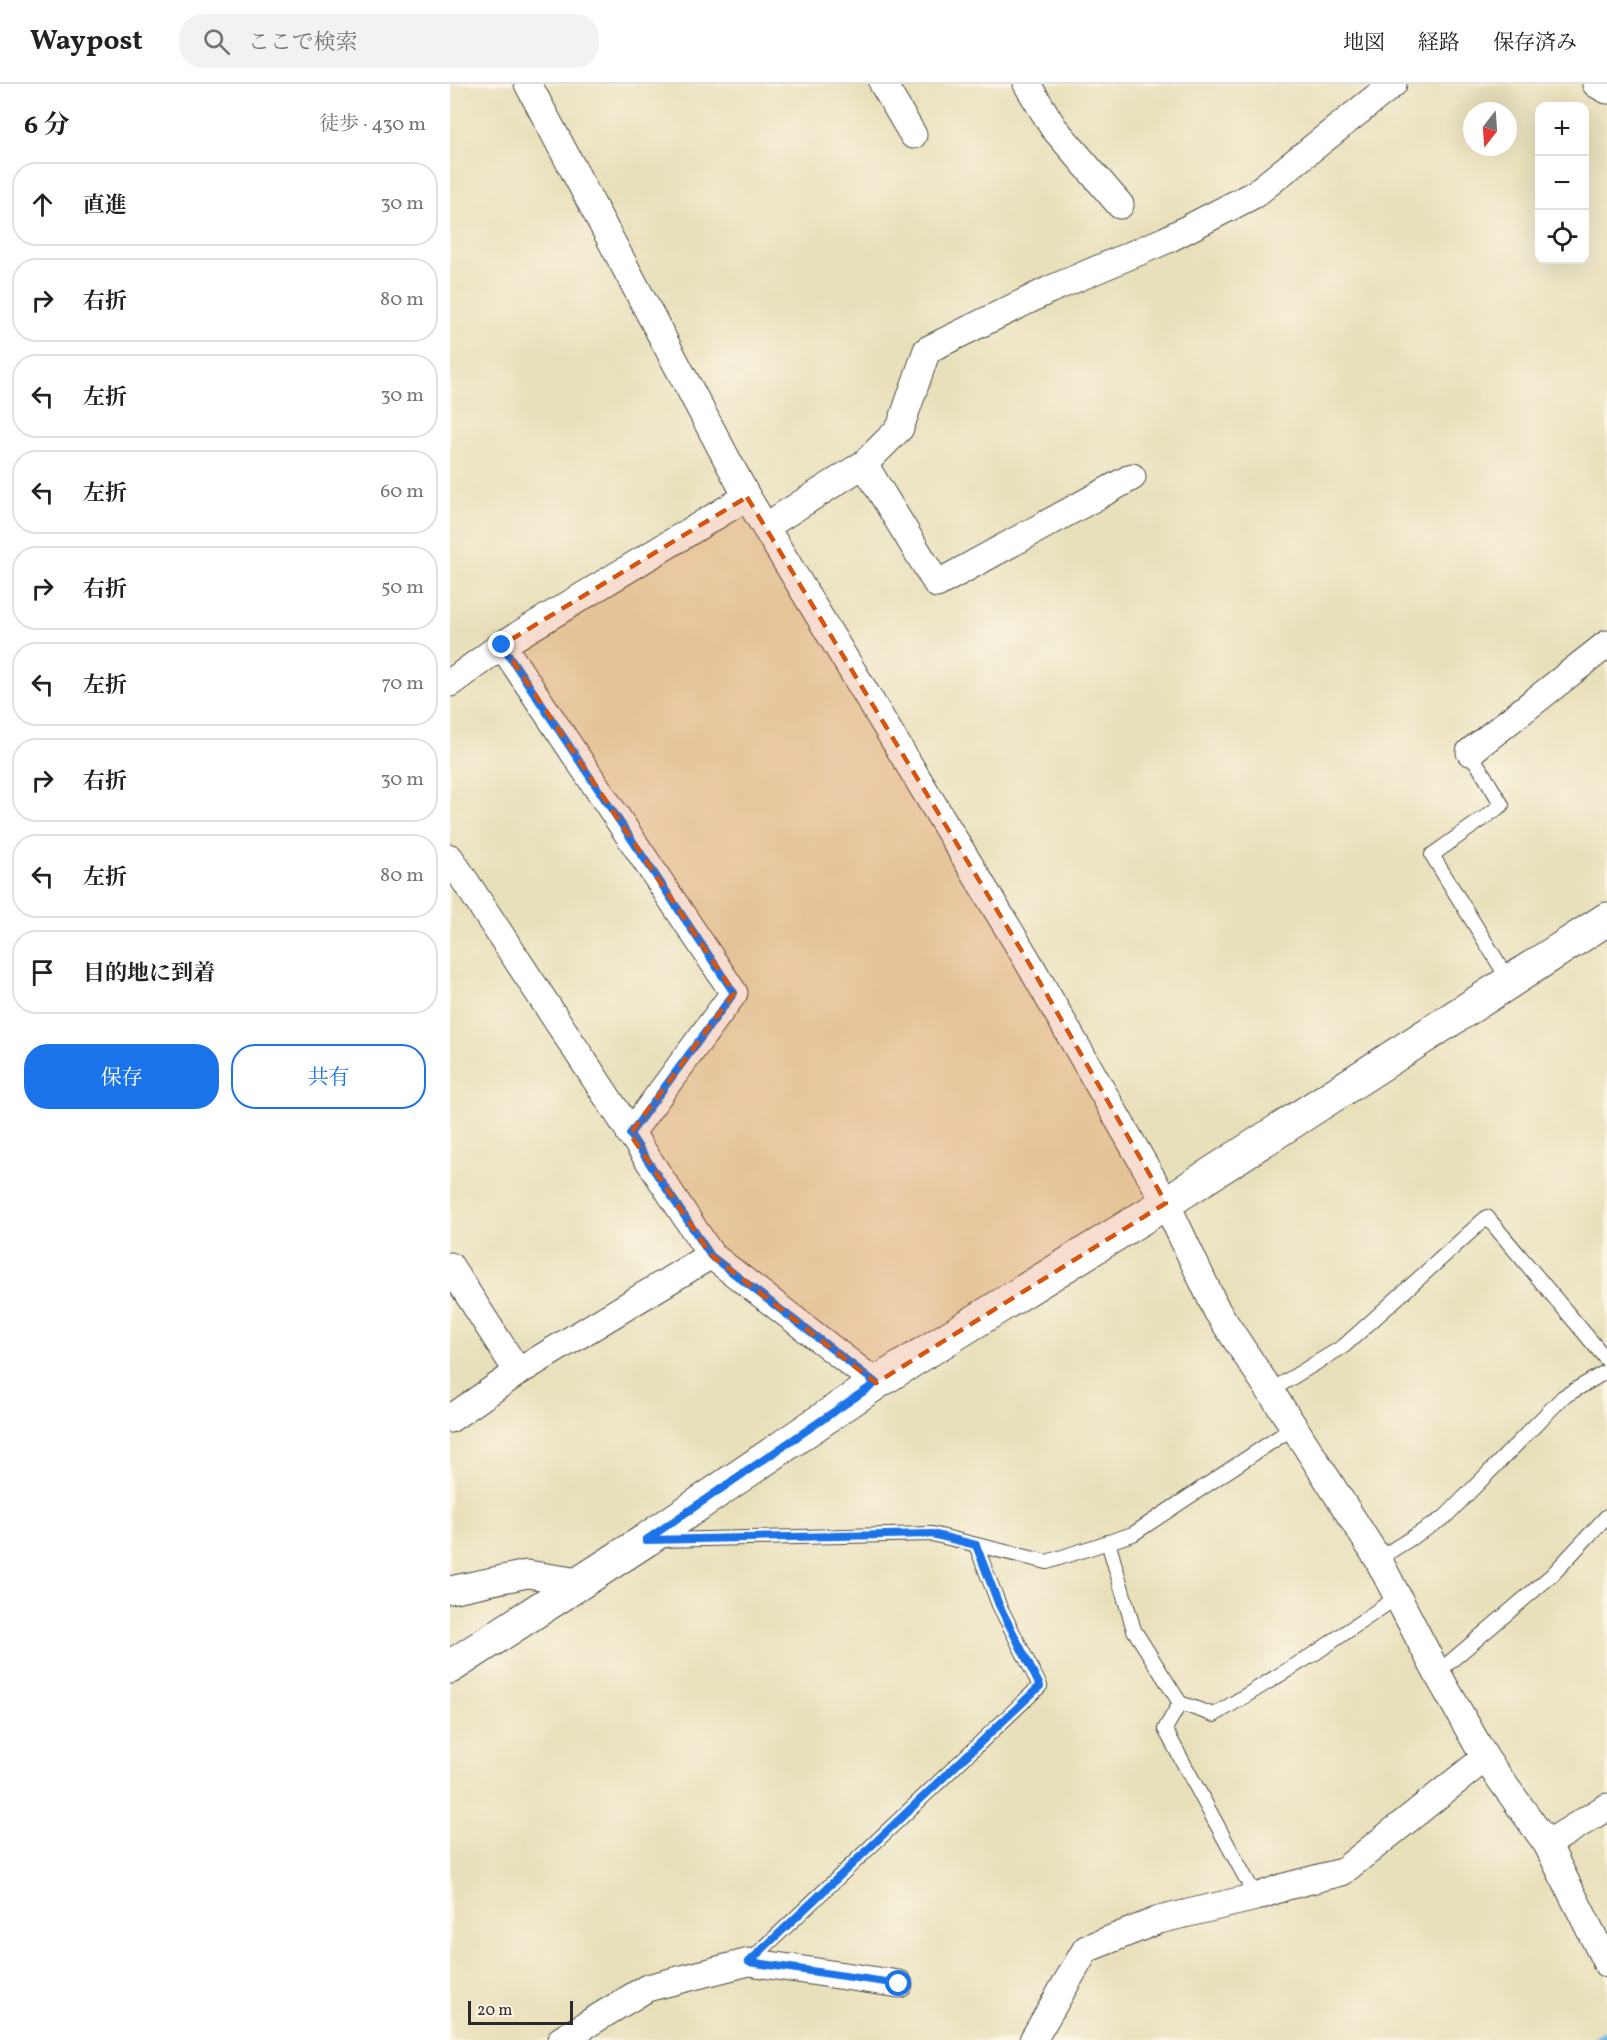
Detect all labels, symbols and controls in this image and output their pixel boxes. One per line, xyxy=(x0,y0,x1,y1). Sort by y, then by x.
search box xyxy=(179,14,599,68)
text: Waypost xyxy=(30,22,143,61)
icon: search xyxy=(200,25,233,58)
text: ここで検索 xyxy=(248,28,358,59)
text: 地図 xyxy=(1343,29,1385,58)
text: 経路 xyxy=(1418,29,1460,58)
text: 保存済み xyxy=(1493,29,1577,58)
north arrow xyxy=(1463,102,1517,156)
map controls xyxy=(1535,102,1589,264)
button: + xyxy=(1535,102,1589,156)
text: 6 分 xyxy=(24,108,69,144)
text: 徒歩 · 430 m xyxy=(319,111,426,139)
button: − xyxy=(1535,156,1589,210)
icon: ahead xyxy=(26,188,59,221)
text: 30 m xyxy=(380,190,424,218)
text: 直進 xyxy=(83,191,127,222)
button: locate xyxy=(1535,210,1589,264)
icon: right xyxy=(26,284,59,317)
text: 80 m xyxy=(380,286,424,314)
text: 右折 xyxy=(83,287,127,318)
icon: left xyxy=(26,380,59,413)
text: 30 m xyxy=(380,382,424,410)
text: 左折 xyxy=(83,383,127,414)
icon: left xyxy=(26,476,59,509)
text: 60 m xyxy=(380,478,424,506)
text: 左折 xyxy=(83,479,127,510)
icon: right xyxy=(26,572,59,605)
text: 50 m xyxy=(381,574,424,602)
text: 右折 xyxy=(83,575,127,606)
route end xyxy=(488,631,514,657)
icon: left xyxy=(26,668,59,701)
text: 70 m xyxy=(381,670,424,698)
text: 左折 xyxy=(83,671,127,702)
icon: right xyxy=(26,764,59,797)
text: 30 m xyxy=(380,766,424,794)
text: 右折 xyxy=(83,767,127,798)
icon: left xyxy=(26,860,59,893)
text: 80 m xyxy=(380,862,424,890)
text: 左折 xyxy=(83,863,127,894)
icon: arrive xyxy=(26,956,59,989)
text: 目的地に到着 xyxy=(83,959,215,990)
button: 保存 xyxy=(24,1044,219,1109)
button: 共有 xyxy=(231,1044,426,1109)
route start xyxy=(885,1970,911,1996)
scale bar xyxy=(468,1998,573,2026)
text: 20 m xyxy=(477,2000,512,2022)

